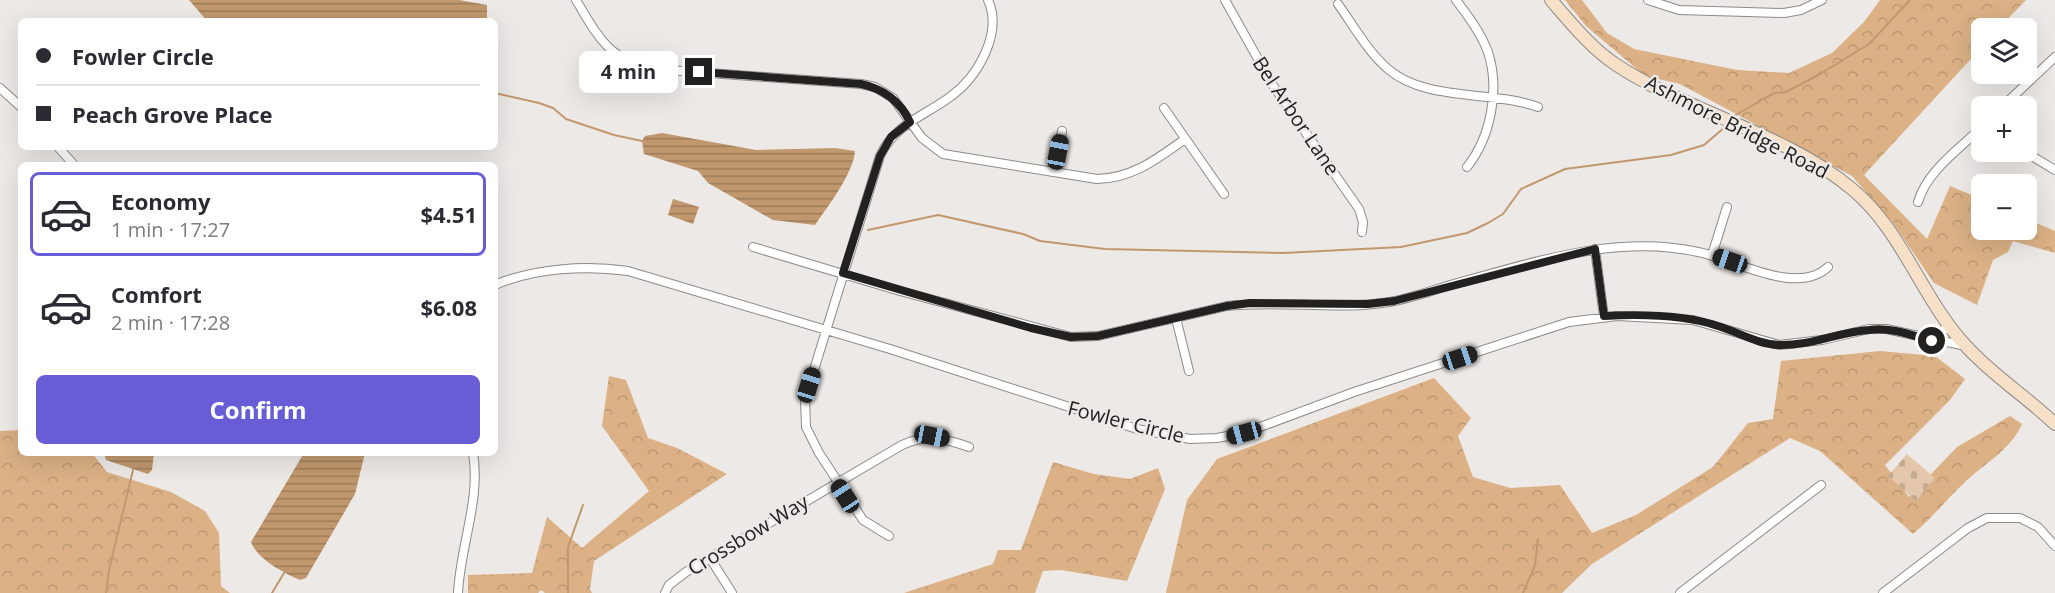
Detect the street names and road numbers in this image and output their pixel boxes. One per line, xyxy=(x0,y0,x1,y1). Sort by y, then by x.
street label: Bel Arbor Lane xyxy=(1247,51,1346,180)
street label: Ashmore Bridge Road xyxy=(1641,68,1834,185)
street label: Fowler Circle xyxy=(1065,394,1187,449)
street label: Crossbow Way xyxy=(682,487,814,581)

